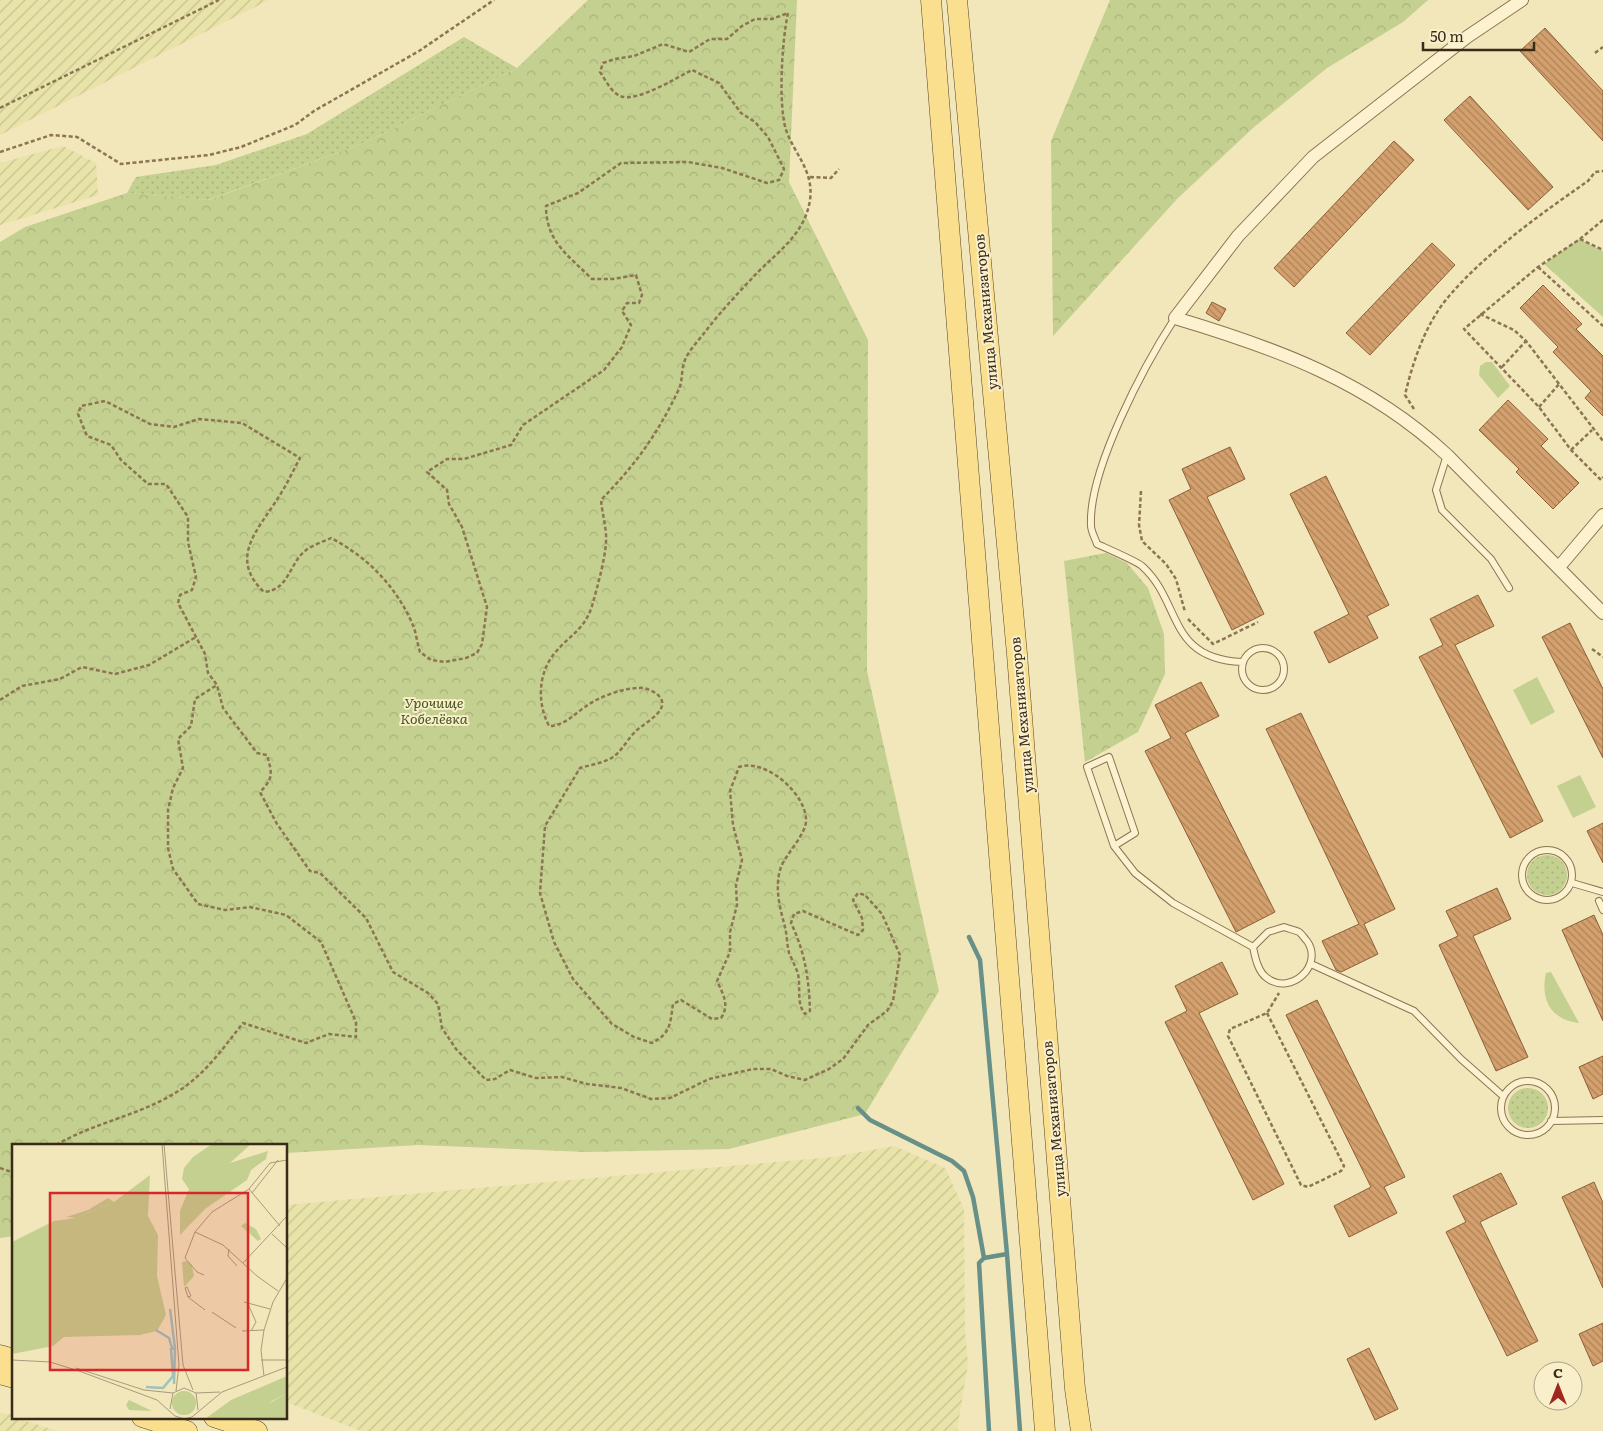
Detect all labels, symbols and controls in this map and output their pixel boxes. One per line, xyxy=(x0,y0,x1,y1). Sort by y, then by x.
scale bar xyxy=(1423,20,1534,52)
text: 50 m xyxy=(1430,24,1464,47)
street label: улица Механизаторов xyxy=(968,233,1002,391)
street label: улица Механизаторов xyxy=(1004,636,1038,794)
park label: Урочище Кобелёвка xyxy=(400,692,468,728)
street label: улица Механизаторов xyxy=(1036,1040,1070,1198)
inset map xyxy=(12,1144,288,1418)
north arrow xyxy=(1533,1361,1583,1411)
text: С xyxy=(1553,1362,1563,1382)

